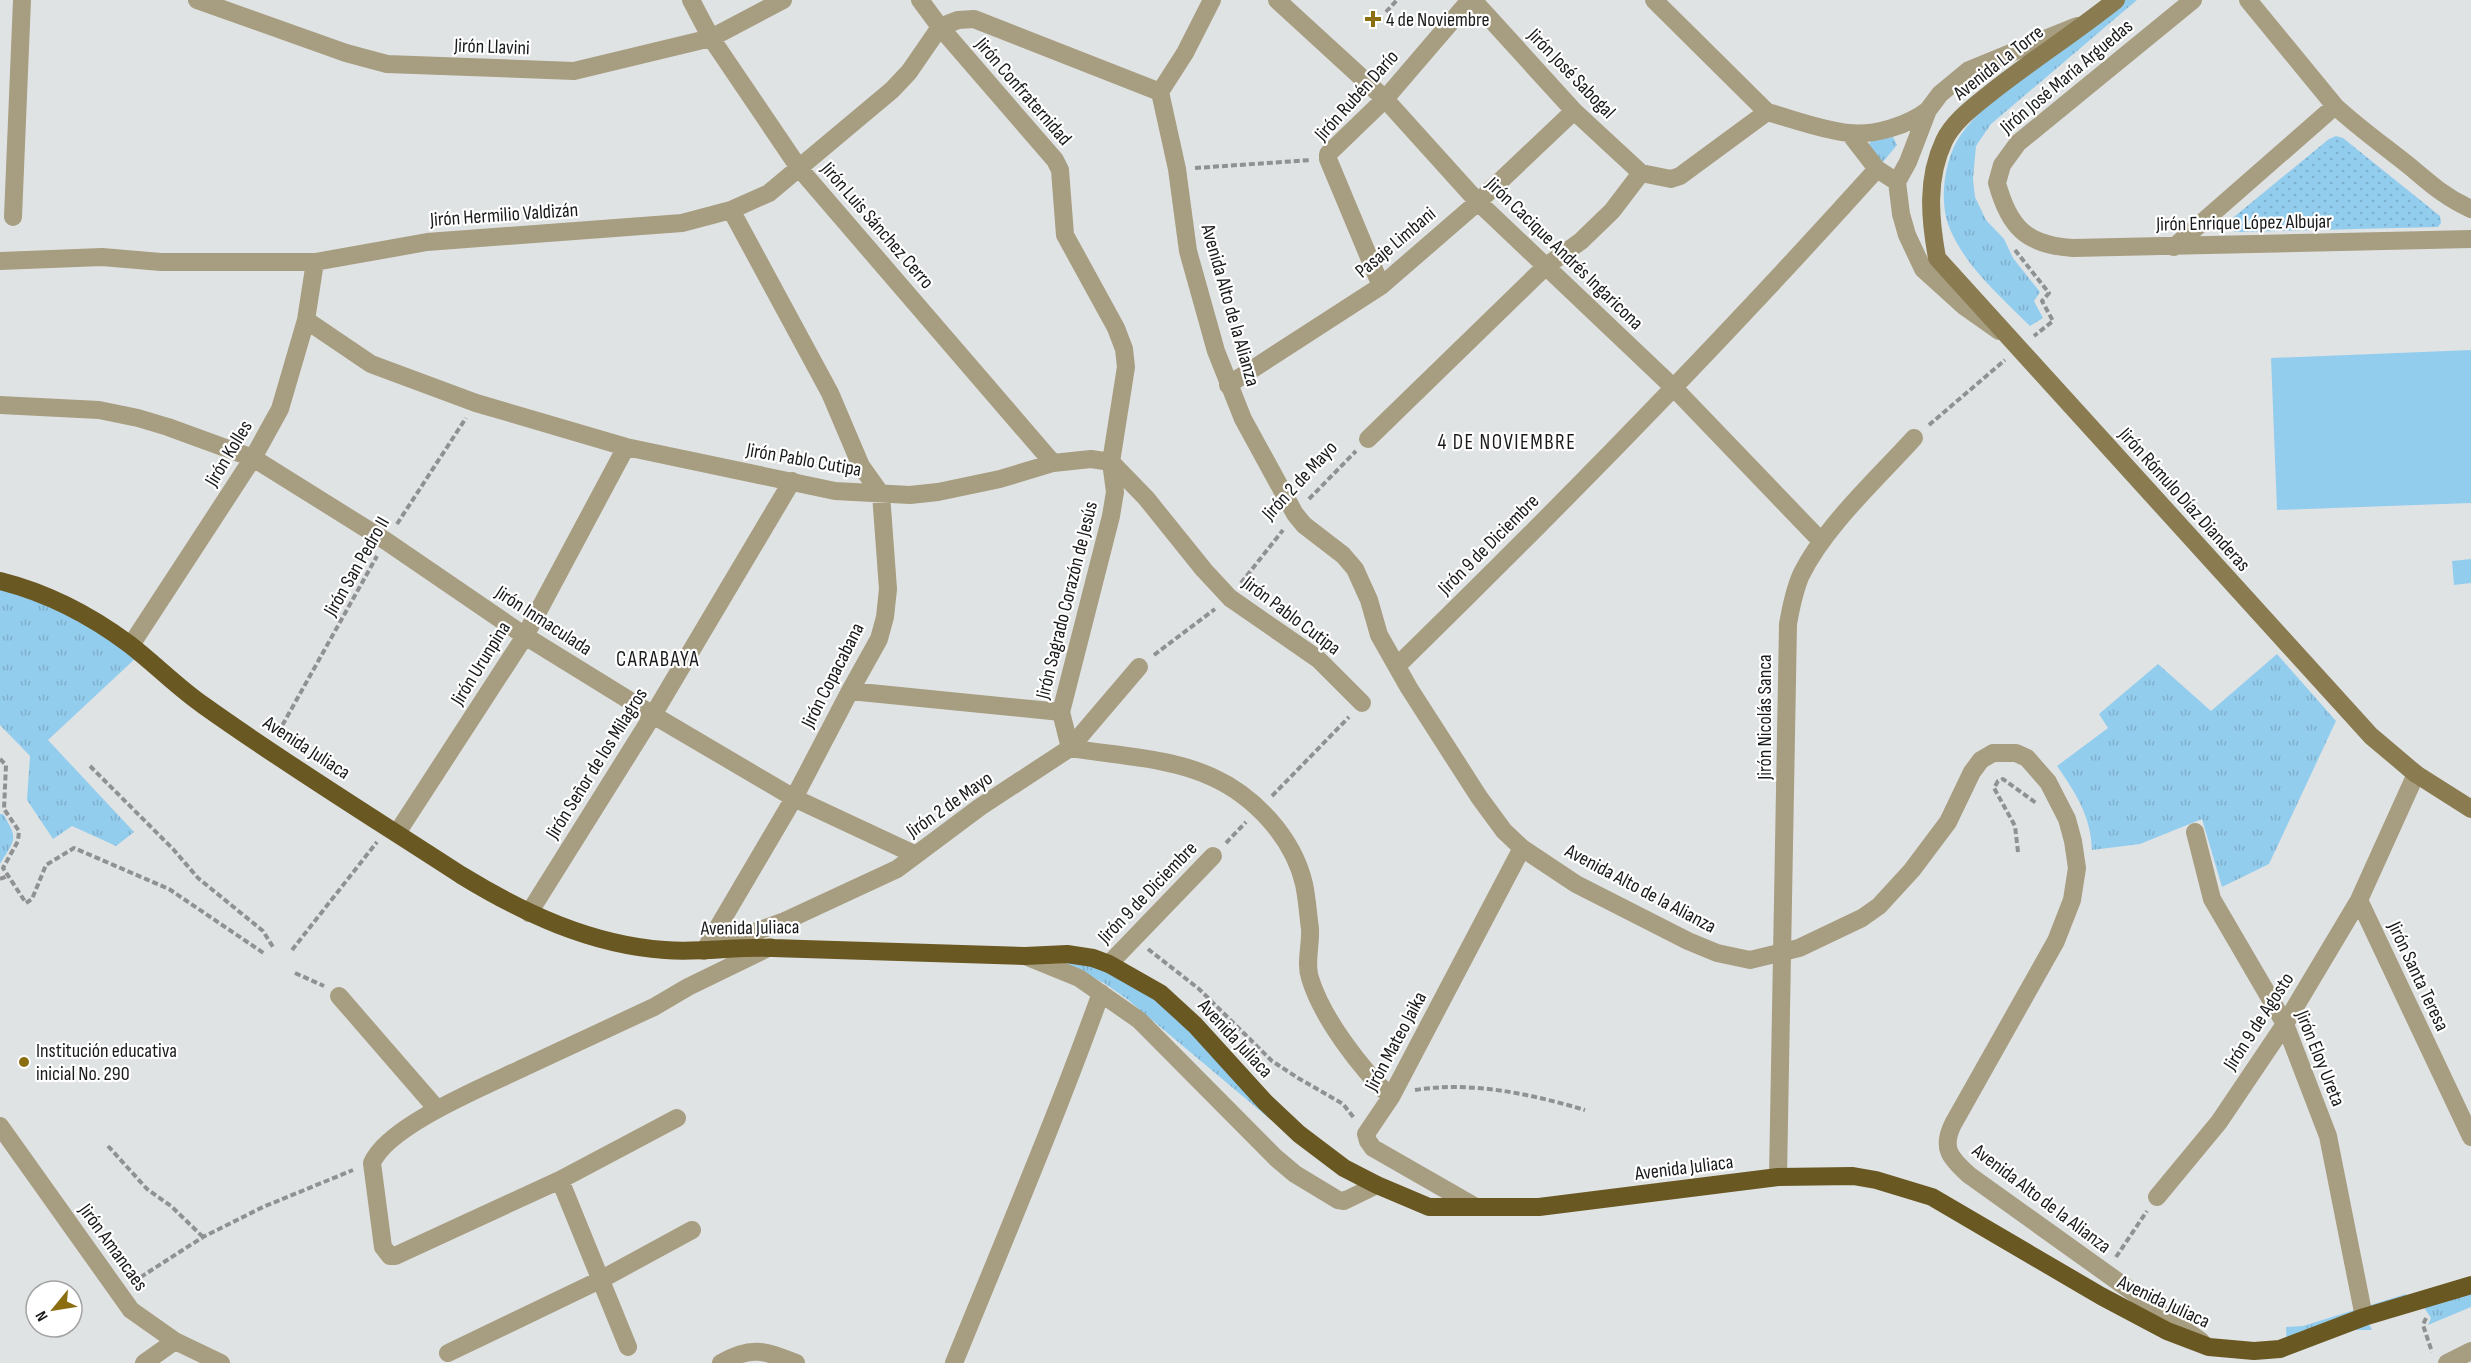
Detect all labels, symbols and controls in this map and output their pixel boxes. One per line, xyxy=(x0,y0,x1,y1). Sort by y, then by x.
place label: 4 de Noviembre xyxy=(1386,8,1490,32)
marker: 4 de Noviembre xyxy=(1364,10,1382,28)
street label: Jirón José María Arguedas xyxy=(1995,14,2138,140)
street label: Avenida La Torre xyxy=(1948,20,2049,106)
street label: Jirón José Sabogal xyxy=(1522,23,1620,124)
street label: Jirón Confraternidad xyxy=(969,32,1077,150)
street label: Jirón Llavini xyxy=(453,34,530,60)
street label: Jirón Rubén Darío xyxy=(1309,45,1404,147)
street label: Jirón Luis Sánchez Cerro xyxy=(815,157,939,294)
street label: Jirón Cacique Andrés Ingaricona xyxy=(1480,172,1648,335)
street label: Jirón Hermilio Valdizán xyxy=(428,198,579,232)
street label: Pasaje Limbani xyxy=(1351,202,1441,283)
street label: Jirón Enrique López Albujar xyxy=(2155,209,2332,237)
street label: Avenida Alto de la Alianza xyxy=(1195,221,1265,389)
street label: Jirón Kolles xyxy=(199,416,258,492)
street label: Jirón Rómulo Díaz Dianderas xyxy=(2113,422,2255,576)
district label: 4 DE NOVIEMBRE xyxy=(1438,430,1576,455)
street label: Jirón 2 de Mayo xyxy=(1256,436,1342,526)
street label: Jirón Pablo Cutipa xyxy=(743,438,863,482)
street label: Jirón 9 de Diciembre xyxy=(1433,489,1544,601)
street label: Jirón Sagrado Corazón de Jesús xyxy=(1031,499,1103,702)
street label: Jirón San Pedro II xyxy=(318,512,395,621)
street label: Jirón Pablo Cutipa xyxy=(1237,571,1345,660)
street label: Jirón Inmaculada xyxy=(490,580,596,661)
street label: Jirón Urunpina xyxy=(445,617,516,711)
street label: Jirón Copacabana xyxy=(796,619,870,733)
district label: CARABAYA xyxy=(616,647,700,672)
street label: Jirón Nicolás Sanca xyxy=(1753,654,1777,781)
street label: Jirón Señor de los Milagros xyxy=(540,684,653,844)
street label: Avenida Juliaca xyxy=(258,710,354,785)
street label: Jirón 2 de Mayo xyxy=(901,766,997,844)
street label: Jirón 9 de Diciembre xyxy=(1092,837,1202,950)
street label: Avenida Alto de la Alianza xyxy=(1560,839,1720,939)
street label: Avenida Juliaca xyxy=(699,915,800,941)
street label: Jirón Santa Teresa xyxy=(2382,917,2454,1035)
street label: Jirón 9 de Agosto xyxy=(2218,968,2299,1076)
street label: Jirón Mateo Jaika xyxy=(1359,988,1432,1096)
street label: Avenida Juliaca xyxy=(1192,994,1278,1083)
street label: Jirón Eloy Ureta xyxy=(2290,1006,2350,1110)
place label: Institución educativa inicial No. 290 xyxy=(36,1039,177,1086)
marker: Institución educativa inicial No. 290 xyxy=(17,1055,31,1069)
street label: Avenida Alto de la Alianza xyxy=(1967,1138,2115,1259)
street label: Avenida Juliaca xyxy=(1633,1150,1735,1186)
street label: Jirón Amancaes xyxy=(73,1198,153,1296)
street label: Avenida Juliaca xyxy=(2113,1270,2213,1334)
north arrow xyxy=(24,1279,84,1339)
text: N xyxy=(32,1307,53,1324)

